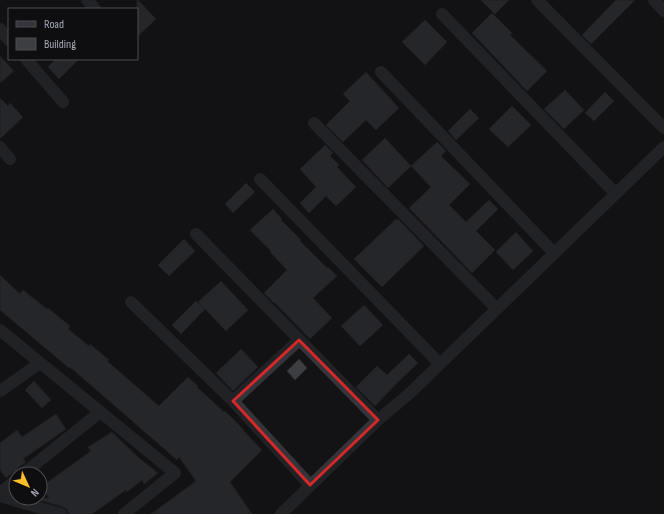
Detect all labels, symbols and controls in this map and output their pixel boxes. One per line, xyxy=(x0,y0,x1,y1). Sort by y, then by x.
legend xyxy=(8,8,138,60)
text: Road xyxy=(44,17,64,32)
text: Building xyxy=(44,37,76,52)
north arrow xyxy=(8,466,48,506)
text: N xyxy=(28,486,42,499)

